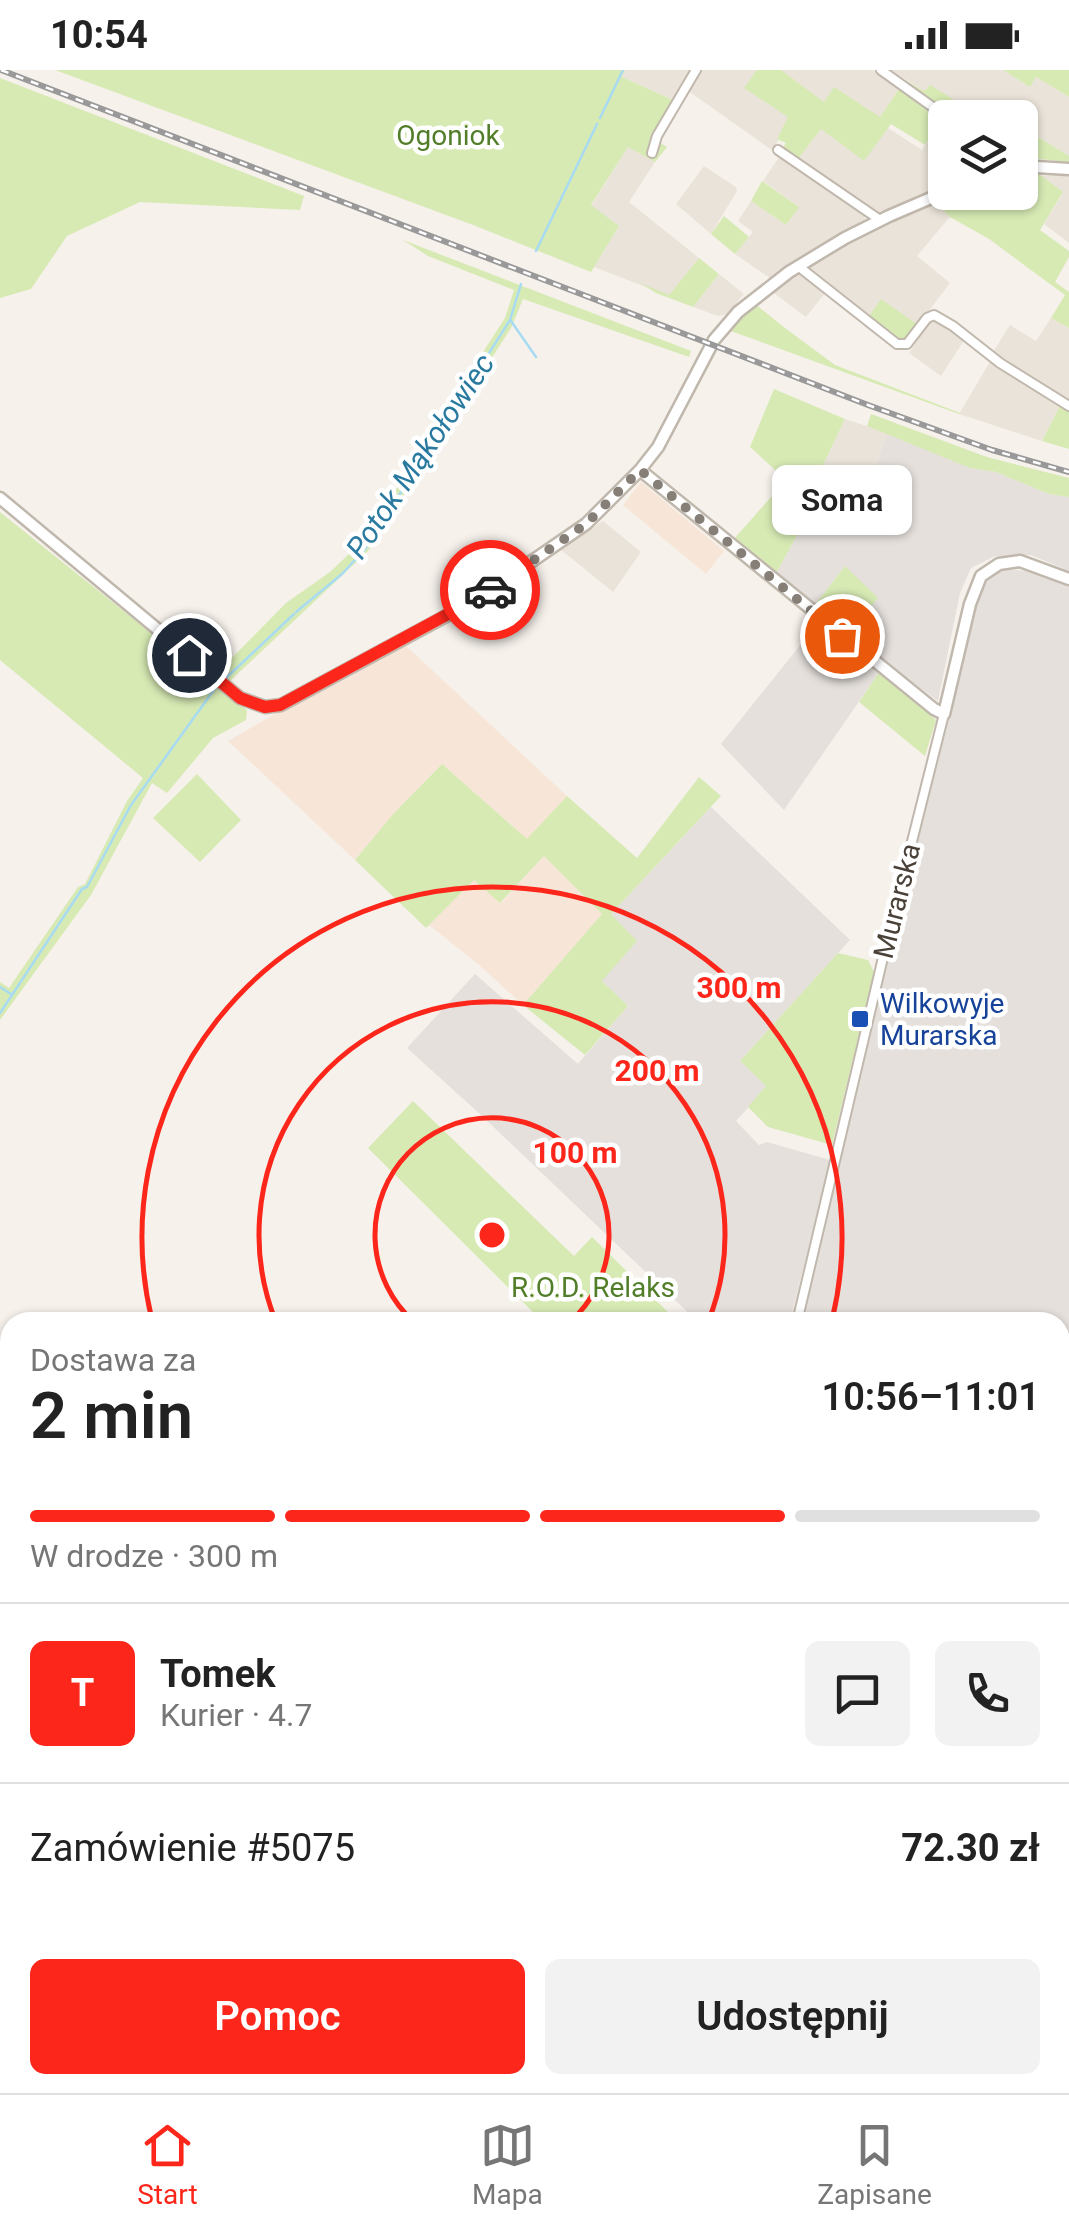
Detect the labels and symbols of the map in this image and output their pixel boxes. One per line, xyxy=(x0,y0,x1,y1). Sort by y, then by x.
park label: Ogoniok xyxy=(396,119,501,152)
water label: Potok Mąkołowiec xyxy=(339,347,501,565)
callout: Soma xyxy=(772,466,912,536)
courier xyxy=(440,540,540,640)
pin xyxy=(800,594,885,679)
pin xyxy=(147,613,232,698)
street label: Murarska xyxy=(867,840,927,962)
text: 300 m xyxy=(696,970,782,1005)
place label: Wilkowyje Murarska xyxy=(880,987,1004,1052)
marker: Wilkowyje Murarska xyxy=(849,1008,871,1030)
text: 200 m xyxy=(614,1053,700,1088)
text: 100 m xyxy=(532,1135,618,1170)
centre of rings xyxy=(474,1217,510,1253)
park label: R.O.D. Relaks xyxy=(511,1271,675,1304)

